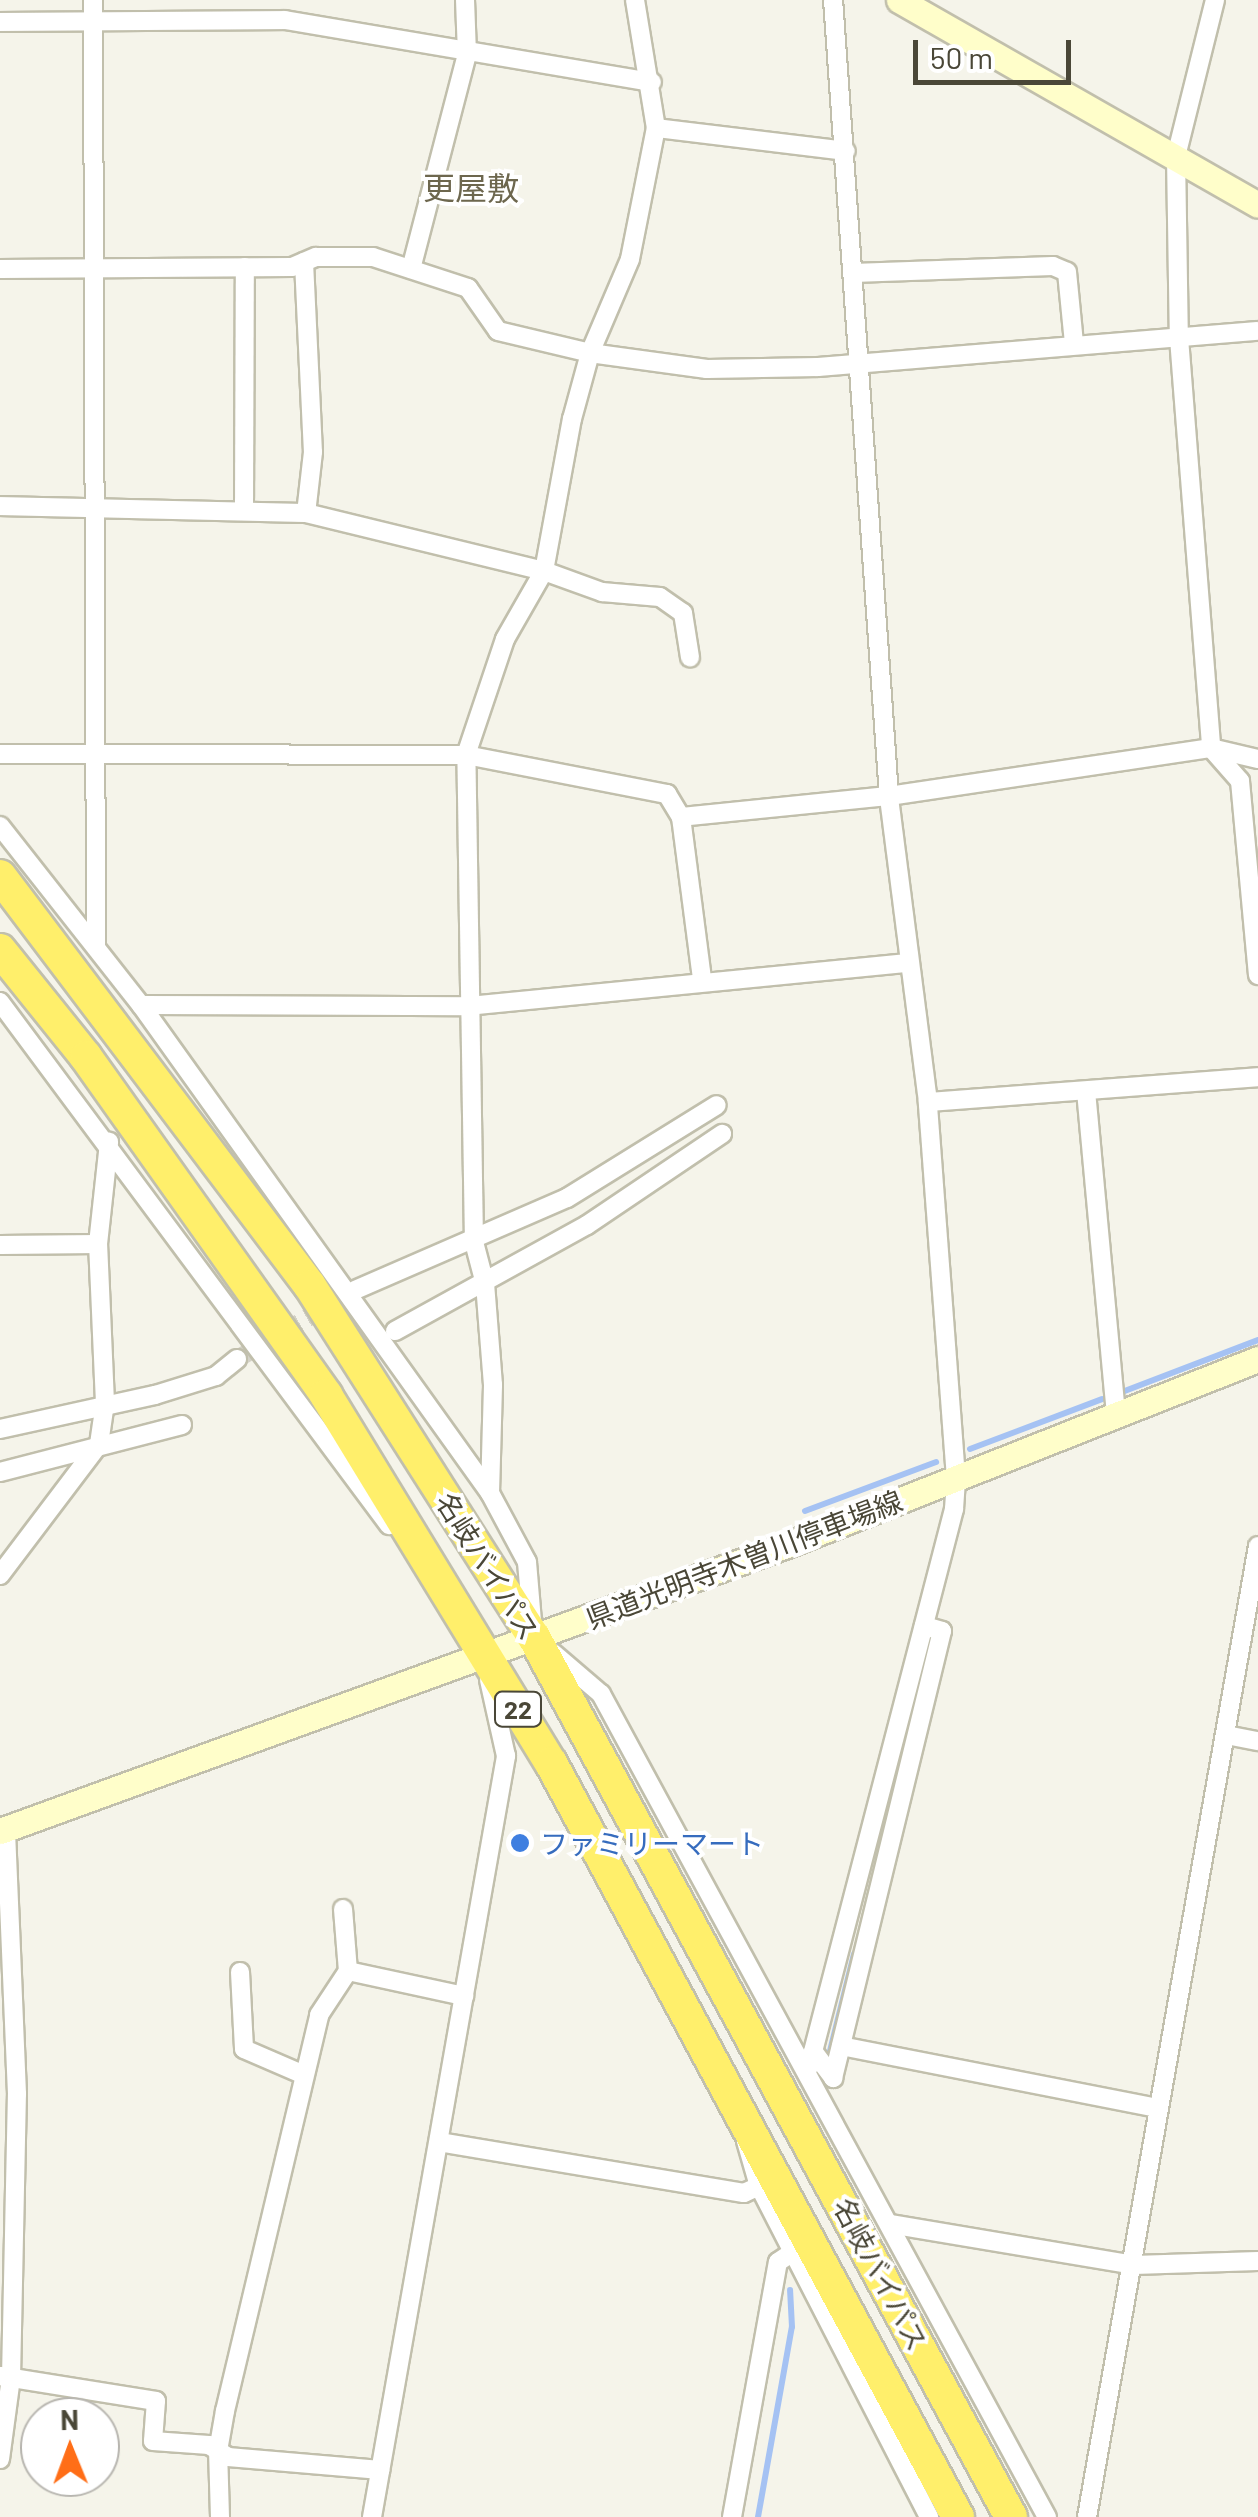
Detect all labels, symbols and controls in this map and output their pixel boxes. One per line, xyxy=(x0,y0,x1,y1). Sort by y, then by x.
scale bar xyxy=(918,20,1076,82)
text: 50 m xyxy=(930,39,993,75)
district label: 更屋敷 xyxy=(423,168,519,206)
street label: 県道光明寺木曽川停車場線 xyxy=(581,1483,907,1635)
street label: 名岐バイパス xyxy=(429,1486,547,1646)
road number: 22 xyxy=(493,1689,543,1729)
place label: ファミリーマート xyxy=(540,1826,764,1860)
marker: ファミリーマート xyxy=(509,1832,531,1854)
street label: 名岐バイパス xyxy=(827,2192,935,2356)
north arrow xyxy=(20,2397,120,2497)
text: N xyxy=(60,2402,79,2436)

